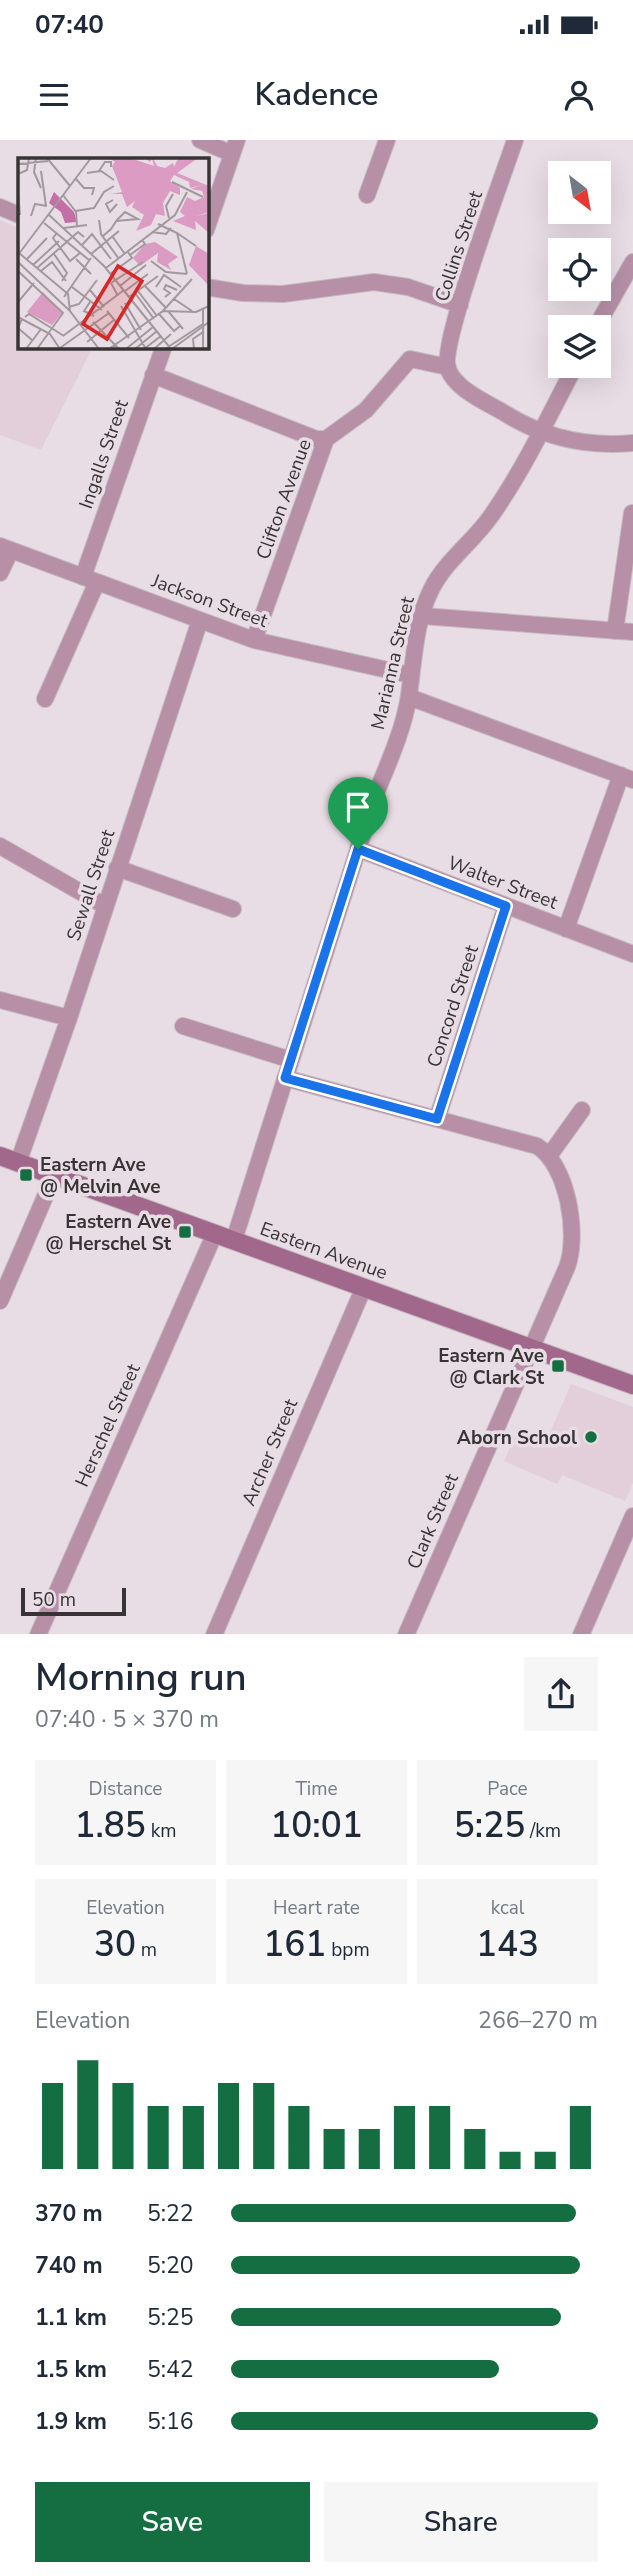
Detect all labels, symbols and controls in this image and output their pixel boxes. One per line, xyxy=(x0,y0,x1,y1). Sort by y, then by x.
text: 07:40 xyxy=(35,7,104,42)
text: Kadence xyxy=(254,73,379,116)
icon: menu xyxy=(35,76,73,114)
icon: person xyxy=(560,76,598,114)
inset map xyxy=(18,158,208,348)
north arrow xyxy=(548,161,611,224)
map controls xyxy=(548,161,611,378)
street label: Collins Street xyxy=(429,187,489,305)
button: locate xyxy=(548,238,611,301)
button: layers xyxy=(548,315,611,378)
street label: Ingalls Street xyxy=(73,396,135,512)
street label: Clifton Avenue xyxy=(250,436,318,563)
street label: Jackson Street xyxy=(147,568,272,634)
street label: Marianna Street xyxy=(365,594,421,732)
pin xyxy=(328,777,388,849)
icon: arrive xyxy=(339,788,377,826)
street label: Sewall Street xyxy=(61,826,121,944)
street label: Walter Street xyxy=(444,850,562,916)
street label: Concord Street xyxy=(421,942,485,1071)
place label: Eastern Ave @ Melvin Ave xyxy=(40,1152,161,1200)
marker: Eastern Ave @ Melvin Ave xyxy=(18,1167,34,1183)
place label: Eastern Ave @ Herschel St xyxy=(45,1209,172,1257)
street label: Eastern Avenue xyxy=(256,1216,391,1286)
marker: Eastern Ave @ Herschel St xyxy=(177,1224,193,1240)
place label: Eastern Ave @ Clark St xyxy=(438,1343,545,1391)
marker: Eastern Ave @ Clark St xyxy=(550,1358,566,1374)
street label: Herschel Street xyxy=(69,1359,147,1491)
street label: Archer Street xyxy=(236,1395,304,1510)
place label: Aborn School xyxy=(457,1425,577,1451)
marker: Aborn School xyxy=(583,1429,599,1445)
street label: Clark Street xyxy=(401,1469,465,1573)
scale bar xyxy=(21,1586,126,1617)
text: 50 m xyxy=(32,1587,76,1613)
text: Morning run xyxy=(35,1652,247,1703)
button: share xyxy=(524,1657,598,1731)
text: 07:40 · 5 × 370 m xyxy=(35,1704,219,1735)
text: Distance xyxy=(89,1776,162,1802)
text: Time xyxy=(295,1776,338,1802)
text: Pace xyxy=(487,1776,528,1802)
text: 1.85 xyxy=(75,1802,146,1849)
text: 10:01 xyxy=(270,1802,363,1849)
text: 5:25 xyxy=(454,1802,525,1849)
text: km xyxy=(146,1818,176,1844)
text: /km xyxy=(525,1818,561,1844)
text: Elevation xyxy=(86,1895,165,1921)
text: Heart rate xyxy=(273,1895,360,1921)
text: kcal xyxy=(491,1895,524,1921)
text: 30 xyxy=(94,1921,136,1968)
text: 161 xyxy=(263,1921,326,1968)
text: 143 xyxy=(476,1921,539,1968)
text: m xyxy=(136,1937,157,1963)
text: bpm xyxy=(326,1937,370,1963)
text: Elevation xyxy=(35,2005,130,2036)
text: 266–270 m xyxy=(478,2005,598,2036)
text: 370 m xyxy=(35,2198,103,2229)
text: 5:22 xyxy=(147,2198,194,2229)
text: 740 m xyxy=(35,2250,103,2281)
text: 5:20 xyxy=(147,2250,194,2281)
text: 1.1 km xyxy=(35,2302,107,2333)
text: 5:25 xyxy=(147,2302,194,2333)
text: 1.5 km xyxy=(35,2354,107,2385)
text: 5:42 xyxy=(147,2354,194,2385)
text: 1.9 km xyxy=(35,2406,107,2437)
text: 5:16 xyxy=(147,2406,194,2437)
button: Save xyxy=(35,2482,310,2562)
button: Share xyxy=(324,2482,598,2562)

